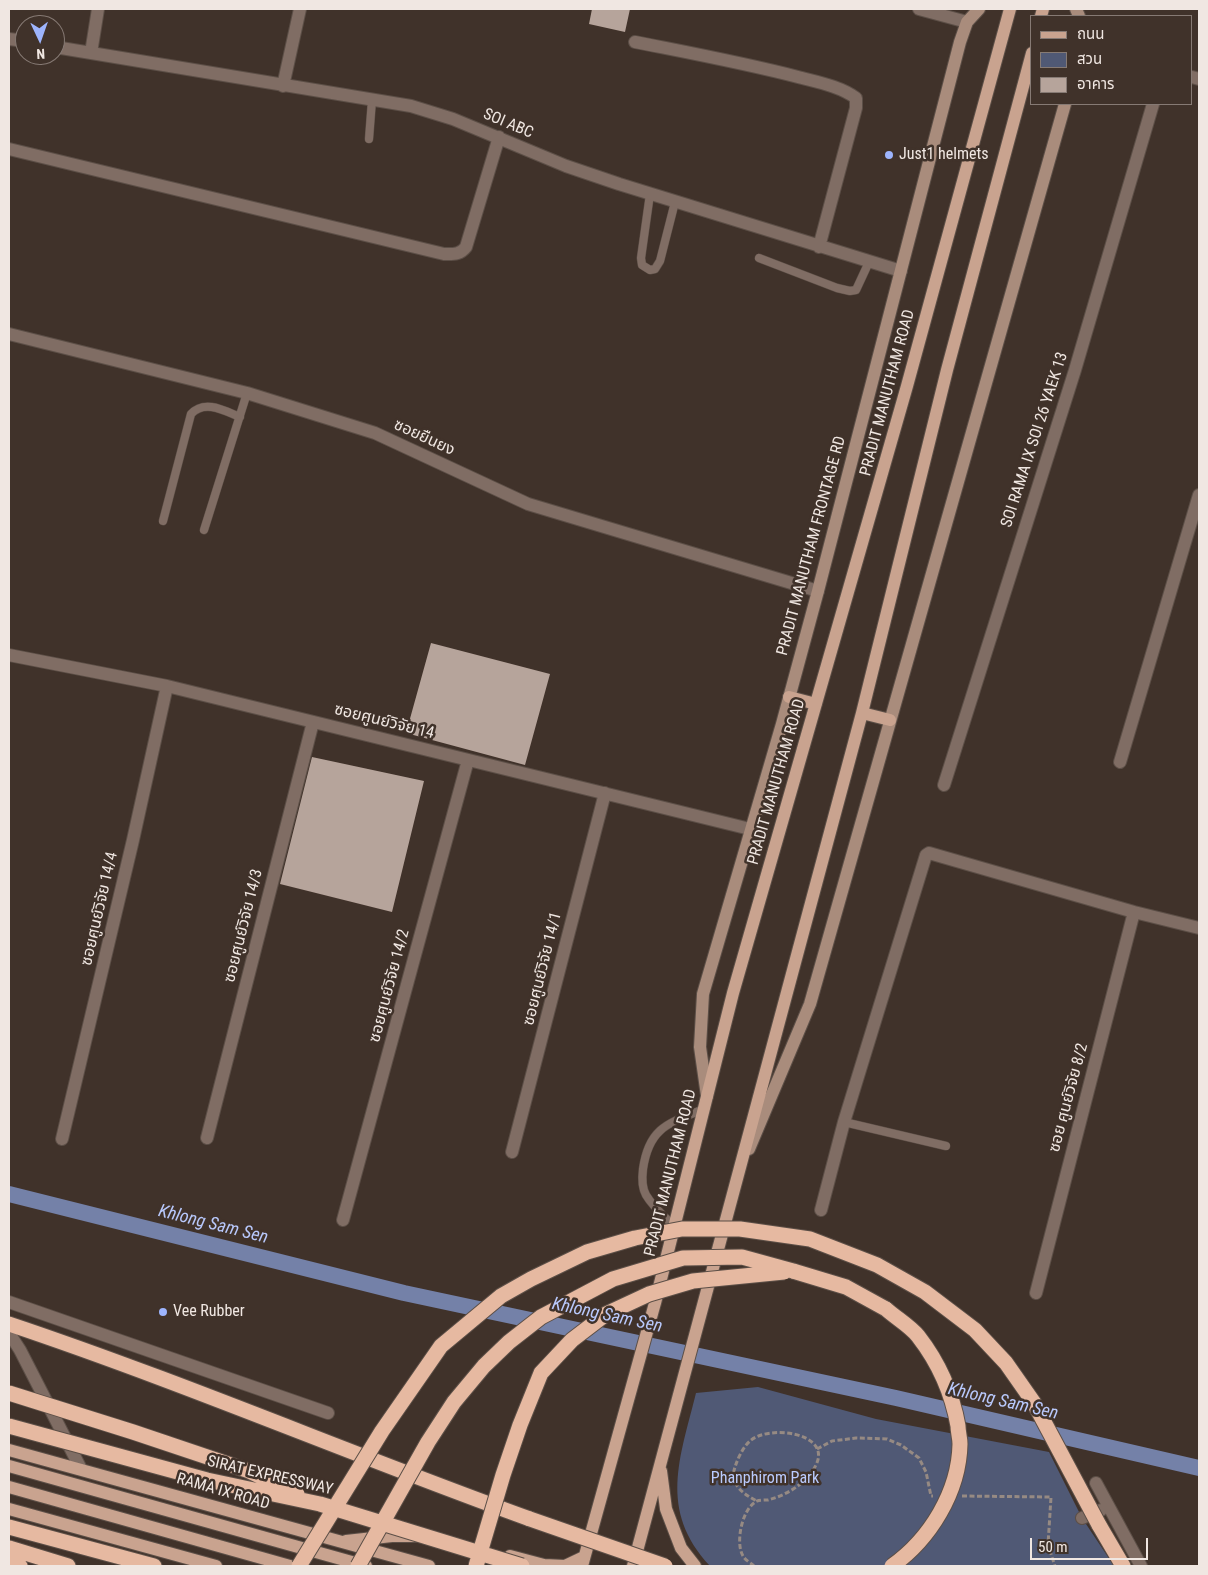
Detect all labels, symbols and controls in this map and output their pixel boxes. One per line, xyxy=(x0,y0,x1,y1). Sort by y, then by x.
north arrow xyxy=(15,15,65,65)
legend xyxy=(1030,15,1193,105)
text: ถนน xyxy=(1077,25,1104,43)
text: N xyxy=(36,46,45,62)
text: สวน xyxy=(1077,50,1102,68)
text: อาคาร xyxy=(1077,75,1114,93)
street label: SOI ABC xyxy=(480,105,536,143)
place label: Just1 helmets xyxy=(899,145,989,165)
marker: Just1 helmets xyxy=(883,149,895,161)
street label: PRADIT MANUTHAM ROAD xyxy=(857,308,919,478)
street label: SOI RAMA IX SOI 26 YAEK 13 xyxy=(998,350,1072,530)
street label: ซอยยืนยง xyxy=(390,416,458,460)
street label: PRADIT MANUTHAM FRONTAGE RD xyxy=(773,434,851,658)
street label: PRADIT MANUTHAM ROAD xyxy=(744,697,810,867)
street label: ซอยศูนย์วิจัย 14 xyxy=(332,700,436,744)
street label: ซอยศูนย์วิจัย 14/4 xyxy=(78,850,122,968)
street label: ซอยศูนย์วิจัย 14/3 xyxy=(221,867,267,985)
street label: ซอยศูนย์วิจัย 14/1 xyxy=(520,910,566,1028)
street label: ซอยศูนย์วิจัย 14/2 xyxy=(366,927,414,1045)
street label: ซอย ศูนย์วิจัย 8/2 xyxy=(1045,1041,1093,1155)
street label: PRADIT MANUTHAM ROAD xyxy=(641,1087,701,1259)
water label: Khlong Sam Sen xyxy=(156,1201,270,1249)
water label: Khlong Sam Sen xyxy=(550,1294,664,1338)
place label: Vee Rubber xyxy=(173,1302,245,1322)
marker: Vee Rubber xyxy=(157,1306,169,1318)
water label: Khlong Sam Sen xyxy=(946,1379,1060,1425)
street label: SIRAT EXPRESSWAY xyxy=(205,1452,335,1500)
park label: Phanphirom Park xyxy=(711,1469,819,1489)
street label: RAMA IX ROAD xyxy=(174,1470,272,1514)
scale bar xyxy=(1033,1528,1150,1560)
text: 50 m xyxy=(1038,1538,1068,1556)

